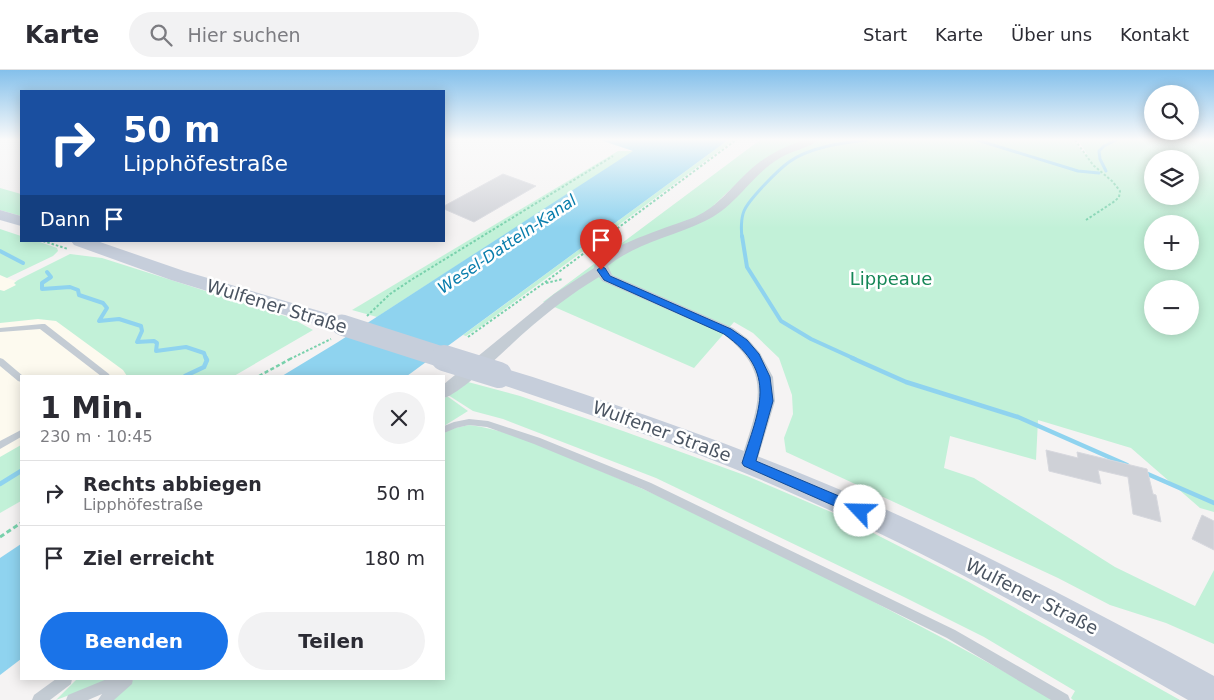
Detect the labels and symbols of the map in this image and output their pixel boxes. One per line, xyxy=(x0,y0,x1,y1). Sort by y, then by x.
water label: Wesel-Datteln-Kanal xyxy=(434,190,580,297)
pin xyxy=(580,219,622,270)
park label: Lippeaue xyxy=(850,268,932,289)
street label: Wulfener Straße xyxy=(204,275,350,337)
street label: Wulfener Straße xyxy=(590,396,734,466)
position arrow xyxy=(833,484,885,536)
street label: Wulfener Straße xyxy=(962,554,1102,638)

